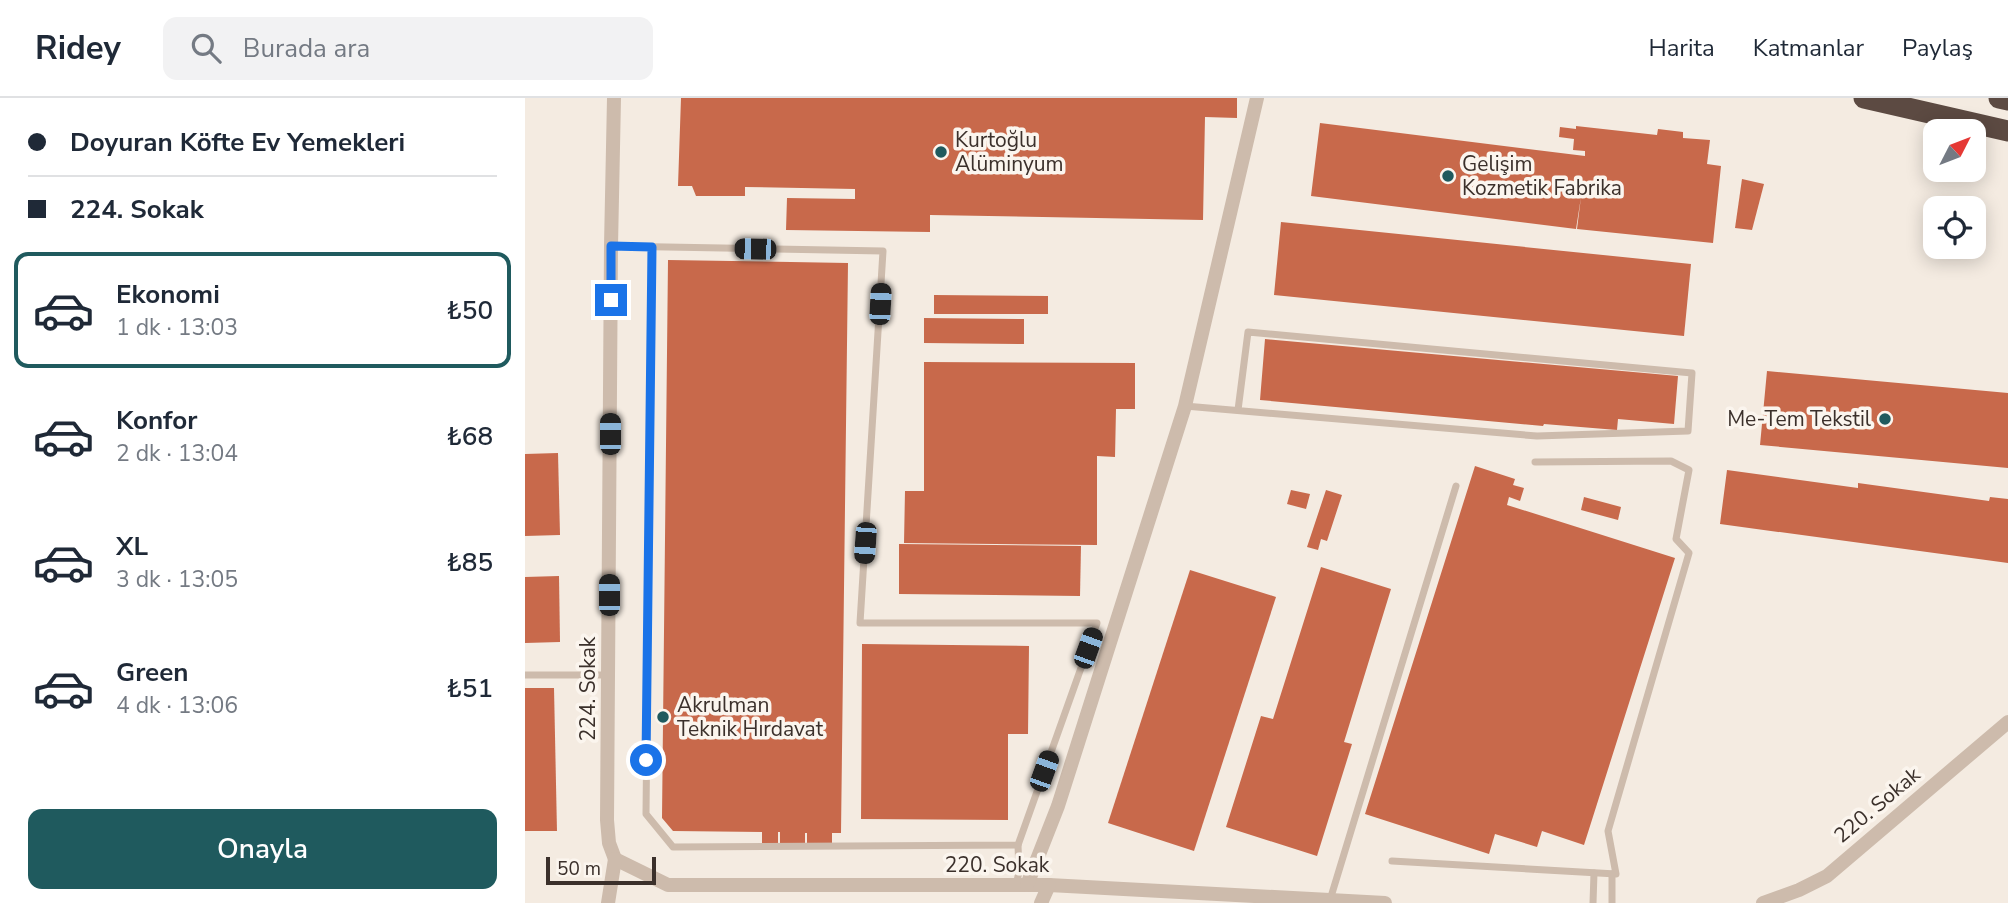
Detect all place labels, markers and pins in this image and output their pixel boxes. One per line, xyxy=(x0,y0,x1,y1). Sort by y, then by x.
place label: Kurtoğlu Alüminyum xyxy=(955,126,1064,178)
marker: Kurtoğlu Alüminyum xyxy=(933,144,949,160)
place label: Gelişim Kozmetik Fabrika xyxy=(1462,150,1622,202)
marker: Gelişim Kozmetik Fabrika xyxy=(1440,168,1456,184)
place label: Me-Tem Tekstil xyxy=(1727,405,1872,433)
marker: Me-Tem Tekstil xyxy=(1877,411,1893,427)
place label: Akrulman Teknik Hırdavat xyxy=(677,691,824,743)
marker: Akrulman Teknik Hırdavat xyxy=(655,709,671,725)

